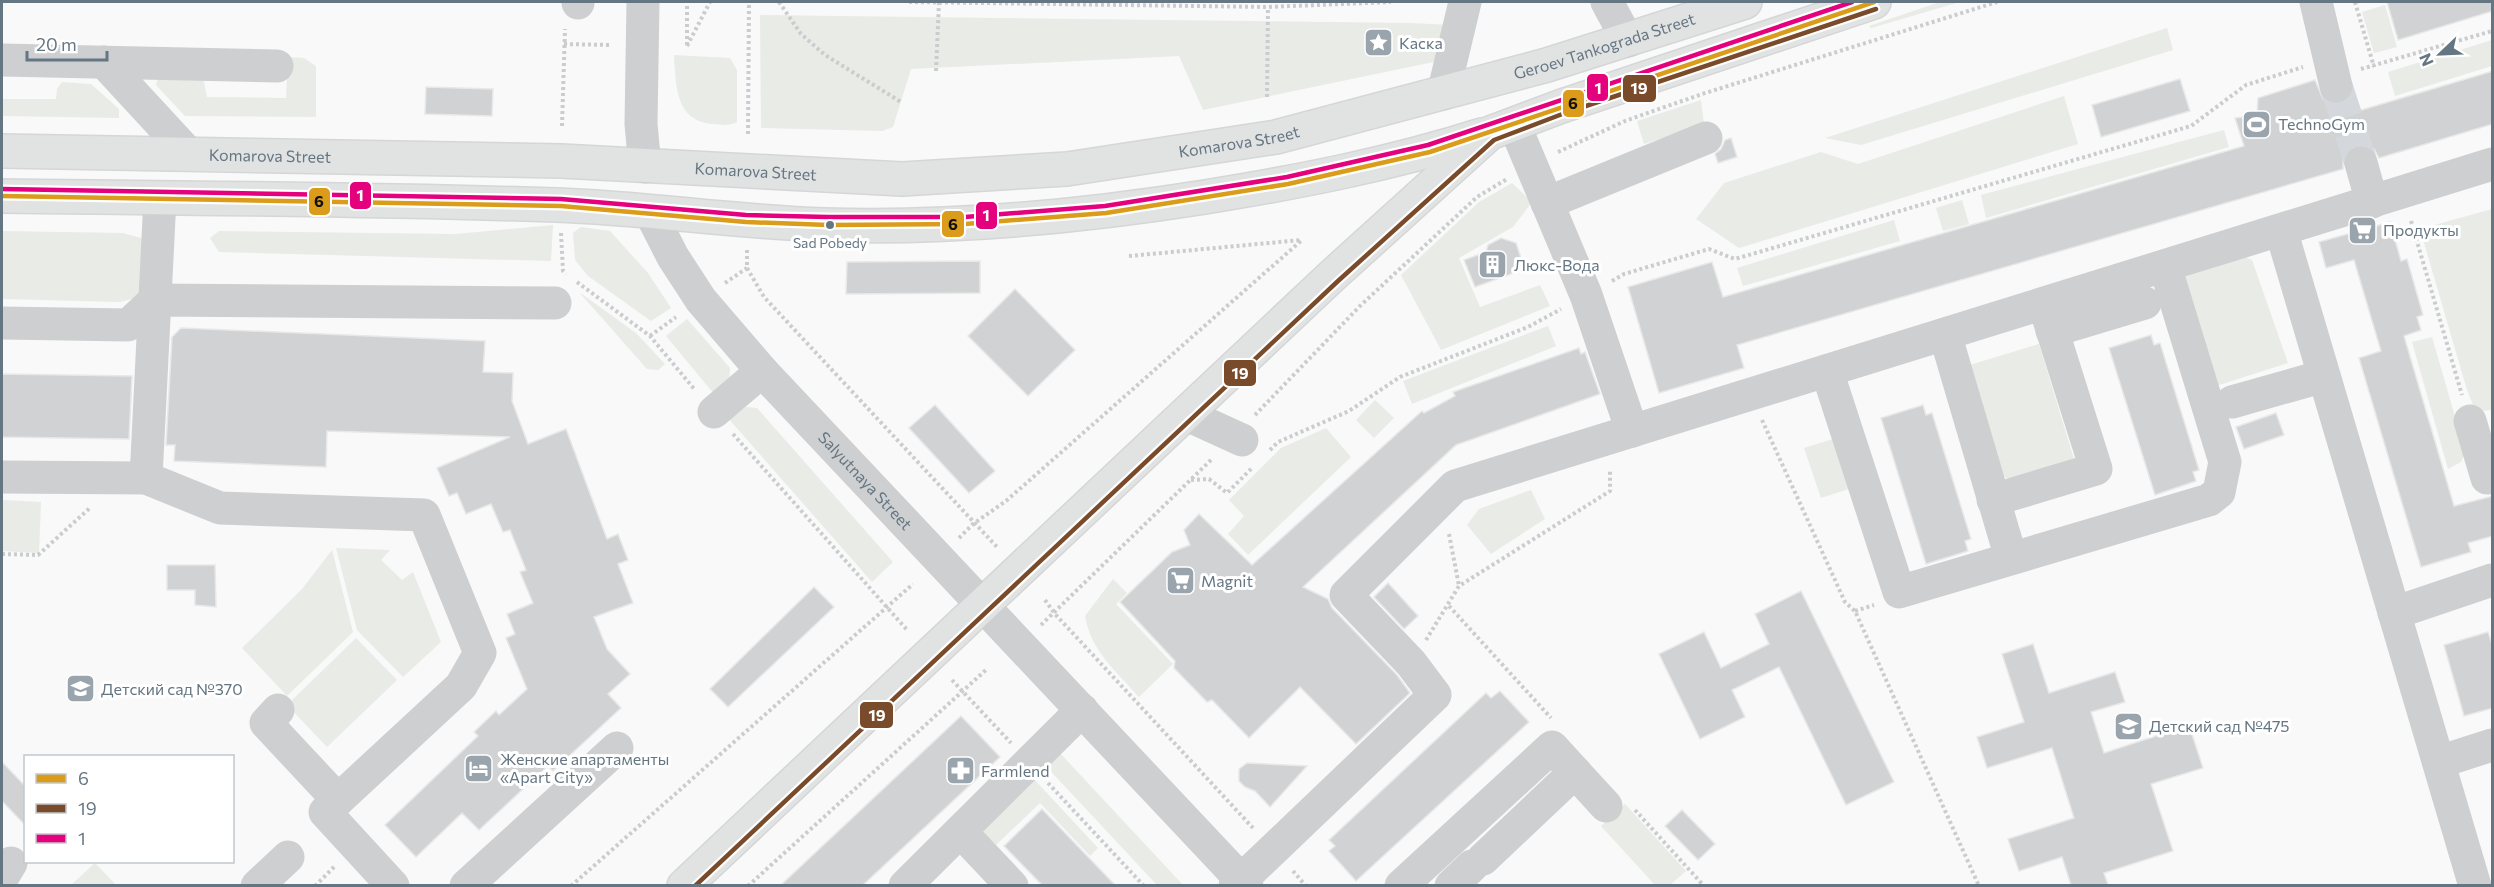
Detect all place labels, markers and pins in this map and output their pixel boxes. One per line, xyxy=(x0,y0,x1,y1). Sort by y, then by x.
place icon: Каска xyxy=(1362,27,1394,59)
place label: Каска xyxy=(1399,33,1443,52)
sports icon: TechnoGym xyxy=(2241,108,2273,140)
place label: TechnoGym xyxy=(2278,114,2365,133)
supermarket icon: Продукты xyxy=(2346,214,2378,246)
marker: Sad Pobedy xyxy=(824,219,836,231)
place label: Продукты xyxy=(2383,220,2459,239)
place label: Sad Pobedy xyxy=(793,234,867,251)
building icon: Люкс-Вода xyxy=(1477,249,1509,281)
place label: Люкс-Вода xyxy=(1514,255,1599,274)
supermarket icon: Magnit xyxy=(1164,565,1196,597)
place label: Magnit xyxy=(1201,571,1253,590)
school or university icon: Детский сад №370 xyxy=(64,673,96,705)
place label: Детский сад №370 xyxy=(101,679,243,698)
school or university icon: Детский сад №475 xyxy=(2112,710,2144,742)
place label: Детский сад №475 xyxy=(2149,716,2290,735)
place label: Женские апартаменты «Apart City» xyxy=(500,749,669,786)
hotel icon: Женские апартаменты «Apart City» xyxy=(463,752,495,784)
pharmacy icon: Farmlend xyxy=(944,755,976,787)
place label: Farmlend xyxy=(981,761,1050,780)

